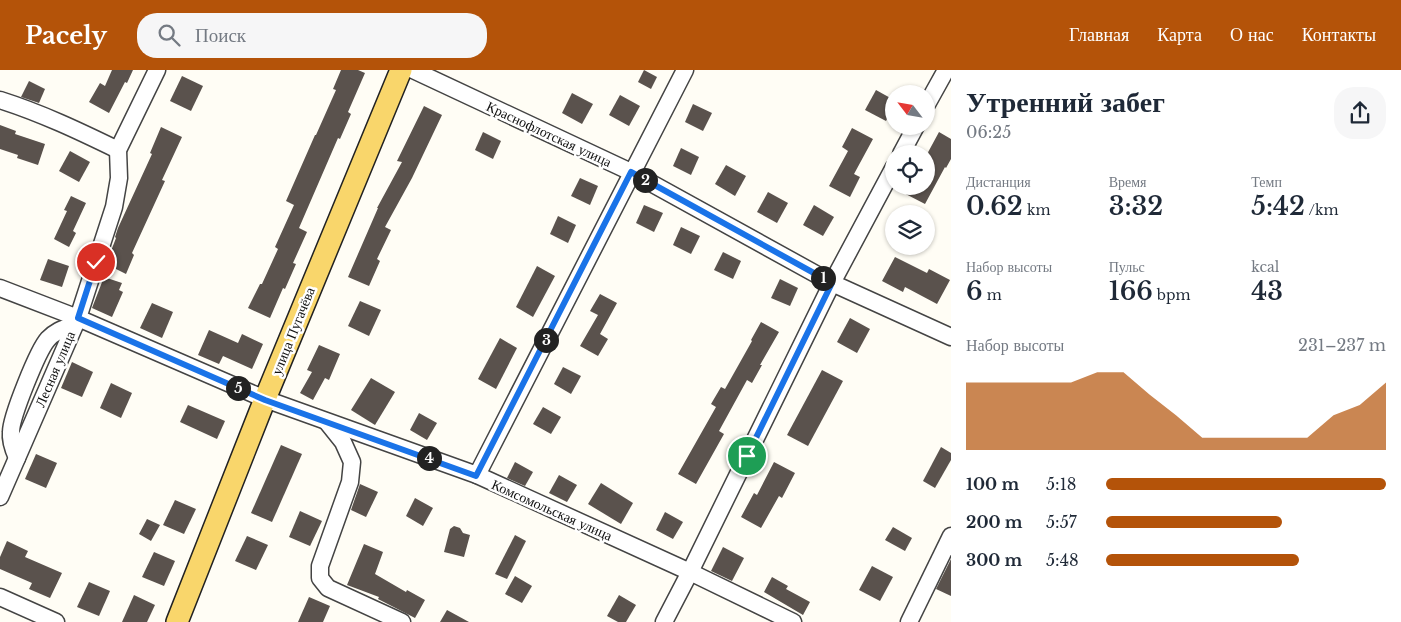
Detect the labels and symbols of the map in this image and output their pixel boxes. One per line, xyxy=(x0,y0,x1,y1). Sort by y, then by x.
north arrow xyxy=(885,85,935,135)
street label: Краснофлотская улица xyxy=(484,97,615,171)
pin: 2 xyxy=(632,168,658,192)
pin xyxy=(75,241,117,283)
pin: 1 xyxy=(810,266,836,290)
street label: улица Пугачёва xyxy=(267,284,319,377)
street label: Лесная улица xyxy=(31,328,79,410)
pin: 3 xyxy=(534,328,558,352)
pin: 5 xyxy=(226,376,250,400)
pin xyxy=(726,435,768,477)
pin: 4 xyxy=(416,446,442,470)
street label: Комсомольская улица xyxy=(489,475,616,545)

